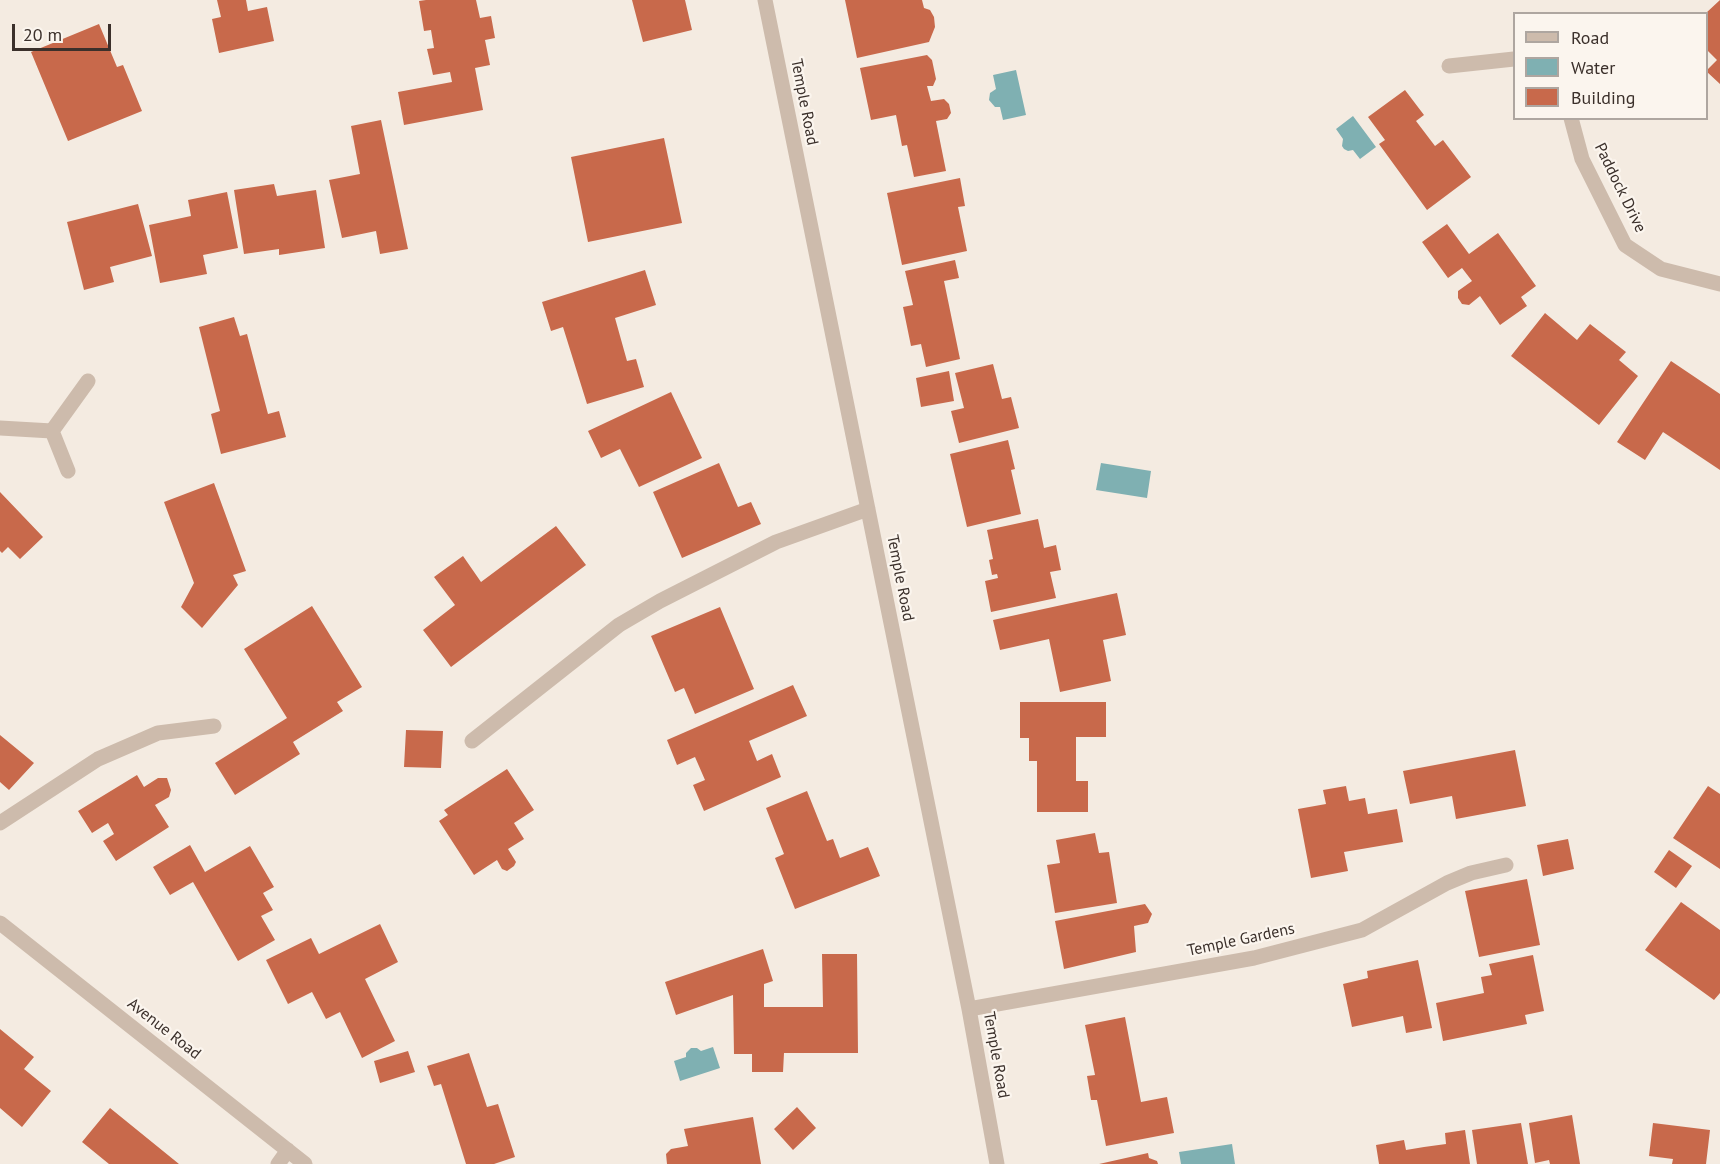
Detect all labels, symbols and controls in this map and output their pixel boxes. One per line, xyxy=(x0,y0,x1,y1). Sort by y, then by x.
scale bar xyxy=(15,12,114,50)
legend xyxy=(1513,12,1708,120)
text: 20 m xyxy=(23,23,62,46)
text: Road xyxy=(1571,26,1609,49)
text: Water xyxy=(1571,56,1615,79)
street label: Temple Road xyxy=(786,57,822,147)
text: Building xyxy=(1571,86,1635,109)
street label: Paddock Drive xyxy=(1590,140,1650,236)
street label: Temple Road xyxy=(882,533,918,623)
street label: Temple Gardens xyxy=(1186,919,1296,961)
street label: Avenue Road xyxy=(123,994,205,1064)
street label: Temple Road xyxy=(979,1010,1013,1100)

